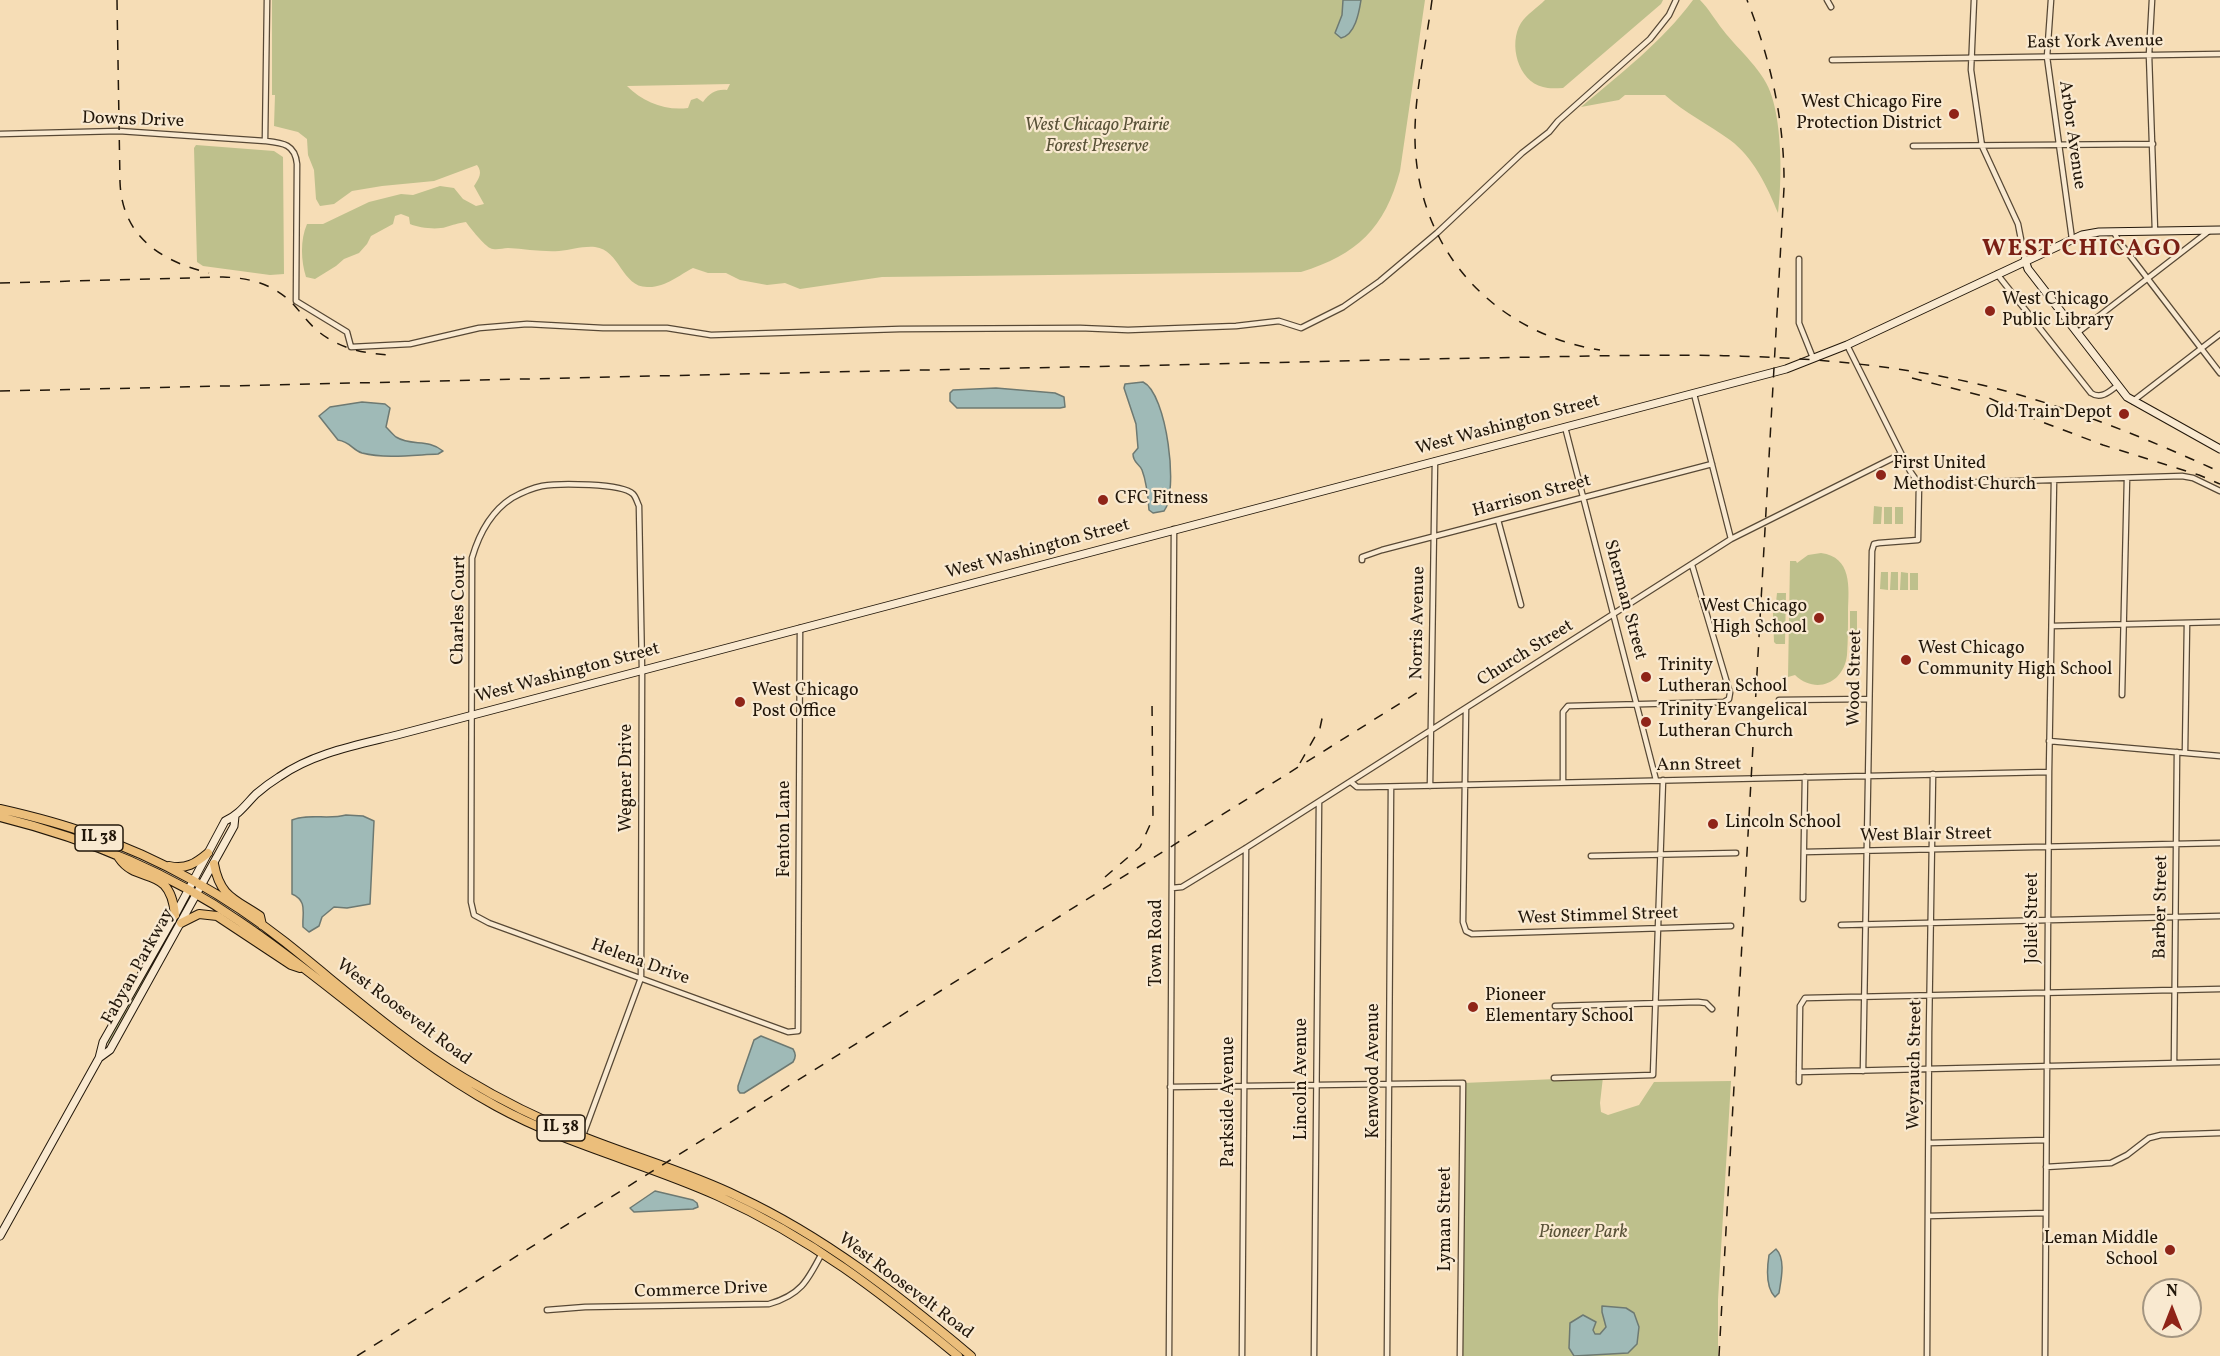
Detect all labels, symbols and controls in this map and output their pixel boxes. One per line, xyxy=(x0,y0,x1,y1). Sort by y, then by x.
street label: East York Avenue xyxy=(2027,31,2163,55)
street label: Arbor Avenue xyxy=(2053,79,2089,191)
place label: West Chicago Fire Protection District xyxy=(1796,93,1942,136)
marker: West Chicago Fire Protection District xyxy=(1947,107,1961,121)
street label: Downs Drive xyxy=(81,108,185,134)
park label: West Chicago Prairie Forest Preserve xyxy=(1025,116,1169,158)
district label: WEST CHICAGO xyxy=(1982,237,2182,265)
place label: West Chicago Public Library xyxy=(2002,290,2114,332)
marker: West Chicago Public Library xyxy=(1983,304,1997,318)
street label: West Washington Street xyxy=(1414,391,1602,461)
place label: Old Train Depot xyxy=(1986,403,2112,425)
marker: Old Train Depot xyxy=(2117,407,2131,421)
place label: First United Methodist Church xyxy=(1893,454,2036,496)
marker: First United Methodist Church xyxy=(1874,468,1888,482)
street label: Harrison Street xyxy=(1470,471,1594,523)
place label: CFC Fitness xyxy=(1115,489,1208,511)
marker: CFC Fitness xyxy=(1096,493,1110,507)
street label: West Washington Street xyxy=(944,515,1132,585)
street label: Sherman Street xyxy=(1598,538,1650,662)
street label: Charles Court xyxy=(448,555,472,665)
street label: Norris Avenue xyxy=(1407,566,1431,680)
place label: West Chicago High School xyxy=(1701,597,1807,640)
marker: West Chicago High School xyxy=(1812,611,1826,625)
street label: Church Street xyxy=(1474,616,1578,692)
street label: Wood Street xyxy=(1844,629,1868,727)
street label: West Washington Street xyxy=(474,639,662,709)
place label: West Chicago Community High School xyxy=(1918,639,2112,682)
marker: West Chicago Community High School xyxy=(1899,653,1913,667)
place label: Trinity Lutheran School xyxy=(1658,656,1787,698)
marker: Trinity Lutheran School xyxy=(1639,670,1653,684)
place label: West Chicago Post Office xyxy=(752,681,858,724)
marker: West Chicago Post Office xyxy=(733,695,747,709)
place label: Trinity Evangelical Lutheran Church xyxy=(1658,701,1808,744)
marker: Trinity Evangelical Lutheran Church xyxy=(1639,715,1653,729)
street label: Wegner Drive xyxy=(617,724,639,832)
street label: Ann Street xyxy=(1656,754,1742,778)
street label: Fenton Lane xyxy=(775,781,797,877)
place label: Lincoln School xyxy=(1725,813,1841,835)
marker: Lincoln School xyxy=(1706,817,1720,831)
street label: West Blair Street xyxy=(1860,824,1992,848)
road number: IL 38 xyxy=(75,825,123,851)
street label: Barber Street xyxy=(2150,855,2174,959)
street label: Joliet Street xyxy=(2023,872,2045,964)
street label: Town Road xyxy=(1147,899,1169,987)
street label: West Stimmel Street xyxy=(1517,903,1679,931)
street label: Fabyan Parkway xyxy=(98,905,180,1029)
street label: Helena Drive xyxy=(588,935,692,991)
street label: West Roosevelt Road xyxy=(331,955,475,1071)
place label: Pioneer Elementary School xyxy=(1485,986,1634,1028)
marker: Pioneer Elementary School xyxy=(1466,1000,1480,1014)
street label: Weyrauch Street xyxy=(1904,1000,1928,1130)
street label: Kenwood Avenue xyxy=(1364,1003,1386,1139)
street label: Lincoln Avenue xyxy=(1292,1018,1314,1140)
street label: Parkside Avenue xyxy=(1219,1036,1241,1168)
road number: IL 38 xyxy=(537,1115,585,1141)
street label: Lyman Street xyxy=(1436,1167,1458,1271)
park label: Pioneer Park xyxy=(1538,1223,1628,1245)
street label: West Roosevelt Road xyxy=(833,1229,977,1345)
place label: Leman Middle School xyxy=(2044,1229,2158,1272)
marker: Leman Middle School xyxy=(2163,1243,2177,1257)
street label: Commerce Drive xyxy=(634,1278,768,1304)
north arrow xyxy=(2142,1278,2202,1338)
text: N xyxy=(2166,1281,2178,1303)

